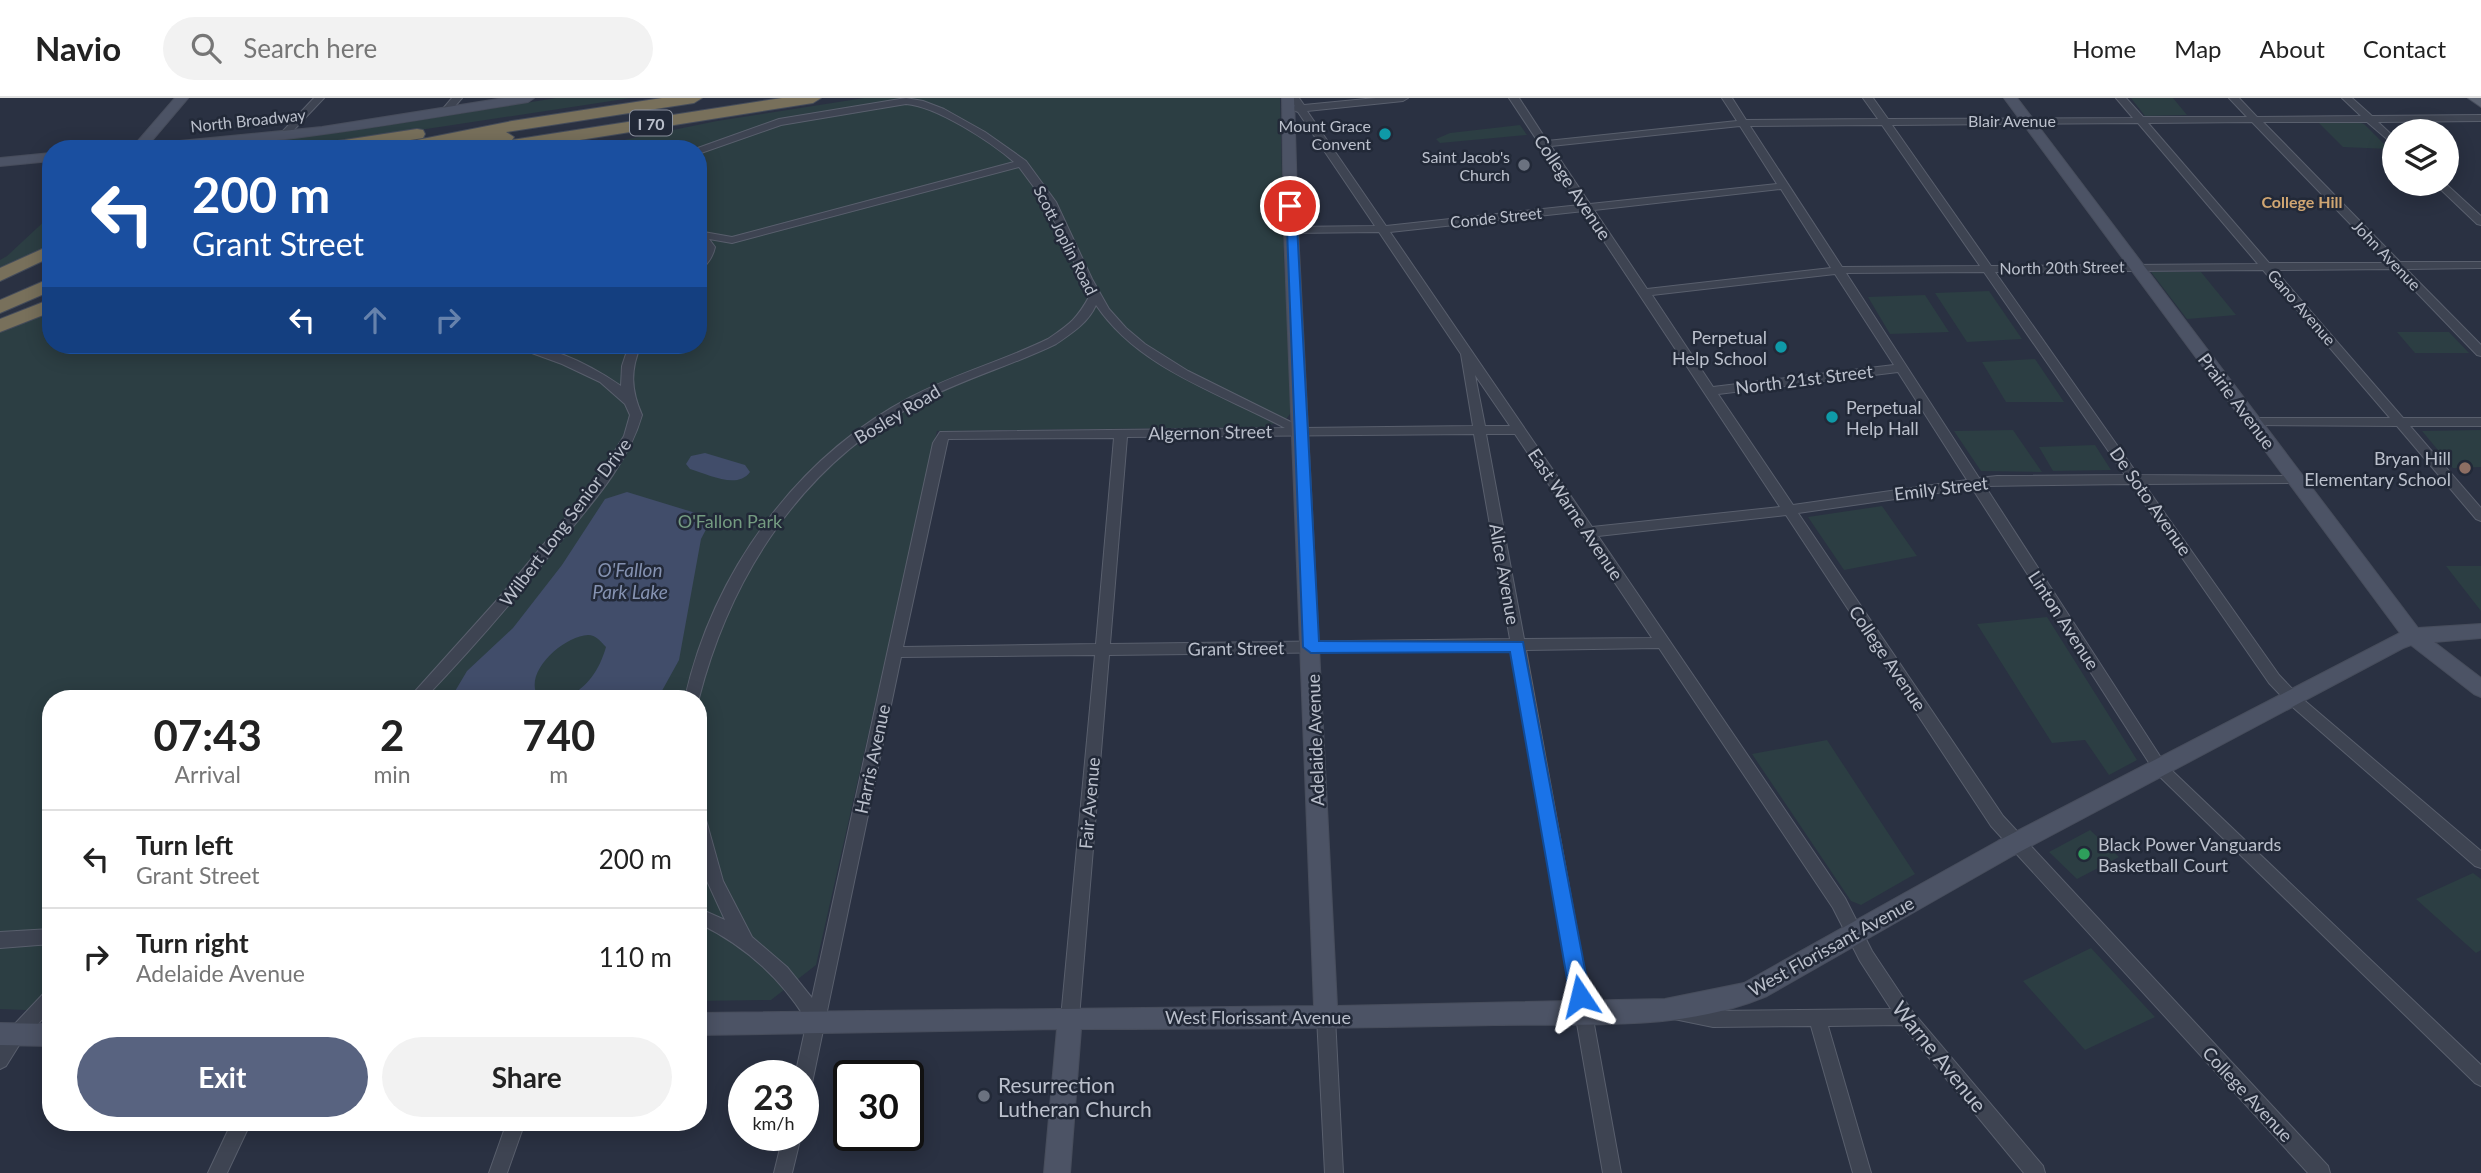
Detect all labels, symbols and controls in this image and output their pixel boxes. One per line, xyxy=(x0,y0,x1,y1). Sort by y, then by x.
search box xyxy=(163,17,653,80)
text: Navio xyxy=(35,28,121,68)
icon: search xyxy=(187,29,225,67)
text: Search here xyxy=(243,32,377,64)
text: Home xyxy=(2072,34,2136,63)
text: Map xyxy=(2174,34,2222,63)
text: About xyxy=(2260,34,2325,63)
text: Contact xyxy=(2363,34,2446,63)
street label: North Broadway xyxy=(189,104,307,135)
road number: I 70 xyxy=(630,111,672,136)
street label: Blair Avenue xyxy=(1968,111,2056,130)
place label: Mount Grace Convent xyxy=(1279,116,1371,153)
map controls xyxy=(2382,119,2459,196)
button: layers xyxy=(2382,119,2459,196)
marker: Mount Grace Convent xyxy=(1377,126,1393,142)
street label: College Avenue xyxy=(1530,130,1616,244)
place label: Saint Jacob's Church xyxy=(1422,147,1510,184)
marker: Saint Jacob's Church xyxy=(1516,157,1532,173)
text: 200 m xyxy=(192,165,330,223)
icon: left xyxy=(77,168,168,259)
pin xyxy=(1260,176,1320,236)
street label: Scott Joplin Road xyxy=(1030,182,1102,298)
icon: arrive xyxy=(1271,187,1309,225)
district label: College Hill xyxy=(2261,192,2343,211)
street label: Conde Street xyxy=(1449,203,1543,231)
street label: John Avenue xyxy=(2349,216,2425,294)
text: Grant Street xyxy=(192,224,364,263)
street label: North 20th Street xyxy=(1999,256,2125,278)
street label: Gano Avenue xyxy=(2264,265,2340,349)
icon: left xyxy=(283,301,321,339)
icon: ahead xyxy=(356,301,394,339)
icon: right xyxy=(429,301,467,339)
place label: Perpetual Help School xyxy=(1672,326,1767,369)
marker: Perpetual Help School xyxy=(1773,339,1789,355)
street label: Prairie Avenue xyxy=(2194,349,2280,453)
street label: North 21st Street xyxy=(1734,360,1875,398)
street label: Bosley Road xyxy=(850,380,944,448)
place label: Perpetual Help Hall xyxy=(1846,396,1922,439)
marker: Perpetual Help Hall xyxy=(1824,409,1840,425)
street label: Algernon Street xyxy=(1148,420,1273,444)
street label: Wilbert Long Senior Drive xyxy=(495,434,635,610)
street label: De Soto Avenue xyxy=(2105,442,2197,560)
street label: East Warne Avenue xyxy=(1524,444,1628,584)
place label: Bryan Hill Elementary School xyxy=(2304,447,2451,490)
marker: Bryan Hill Elementary School xyxy=(2457,460,2473,476)
street label: Emily Street xyxy=(1893,471,1990,505)
park label: O'Fallon Park xyxy=(678,510,783,532)
street label: Alice Avenue xyxy=(1485,522,1525,626)
water label: O'Fallon Park Lake xyxy=(592,558,668,603)
street label: Linton Avenue xyxy=(2024,566,2104,674)
street label: College Avenue xyxy=(1845,601,1931,715)
street label: Grant Street xyxy=(1187,636,1285,660)
street label: Adelaide Avenue xyxy=(1302,674,1328,806)
street label: Harris Avenue xyxy=(850,702,894,816)
text: 07:43 xyxy=(154,710,262,760)
text: 2 xyxy=(380,710,404,760)
text: 740 xyxy=(522,710,595,760)
street label: Fair Avenue xyxy=(1074,756,1104,850)
text: Arrival xyxy=(175,760,241,788)
text: min xyxy=(373,760,411,788)
text: m xyxy=(549,760,568,788)
text: Turn left xyxy=(136,829,233,861)
place label: Black Power Vanguards Basketball Court xyxy=(2098,833,2282,876)
icon: left xyxy=(77,840,115,878)
text: 200 m xyxy=(599,843,672,875)
marker: Black Power Vanguards Basketball Court xyxy=(2076,846,2092,862)
text: Grant Street xyxy=(136,861,260,889)
street label: West Florissant Avenue xyxy=(1744,891,1918,1001)
text: Turn right xyxy=(136,927,249,959)
icon: right xyxy=(77,938,115,976)
text: 110 m xyxy=(599,941,672,973)
text: Adelaide Avenue xyxy=(136,959,305,987)
position arrow xyxy=(1543,959,1617,1033)
street label: Warne Avenue xyxy=(1888,995,1992,1117)
street label: West Florissant Avenue xyxy=(1165,1006,1351,1028)
button: Exit xyxy=(77,1037,368,1117)
button: Share xyxy=(382,1037,672,1117)
street label: College Avenue xyxy=(2198,1042,2298,1146)
speed limit sign: 30 xyxy=(833,1060,924,1151)
place label: Resurrection Lutheran Church xyxy=(998,1072,1152,1121)
text: 23 xyxy=(753,1075,794,1117)
marker: Resurrection Lutheran Church xyxy=(976,1088,992,1104)
text: km/h xyxy=(752,1112,795,1134)

